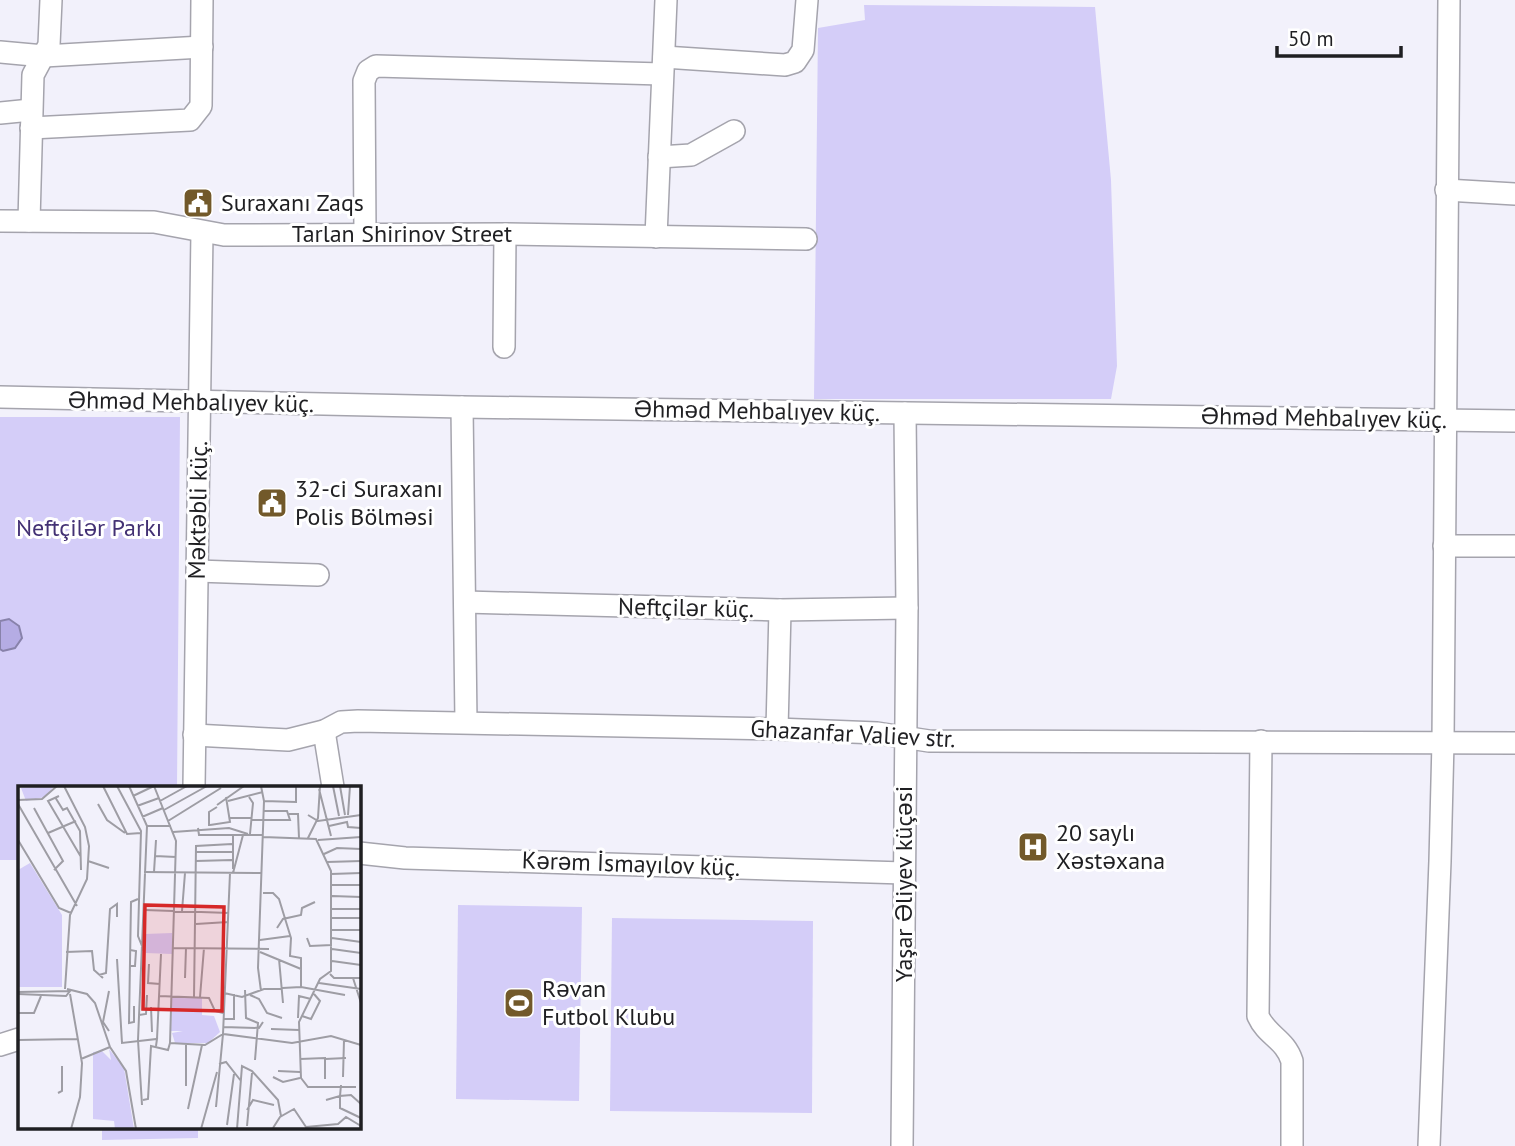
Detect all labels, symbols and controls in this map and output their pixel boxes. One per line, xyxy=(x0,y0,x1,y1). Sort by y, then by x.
scale bar xyxy=(1277,14,1401,58)
text: 50 m xyxy=(1288,25,1334,52)
public building icon: Suraxanı Zaqs xyxy=(181,186,215,220)
place label: Suraxanı Zaqs xyxy=(221,187,364,218)
street label: Tarlan Shirinov Street xyxy=(292,218,512,249)
street label: Əhməd Mehbalıyev küç. xyxy=(68,384,314,419)
street label: Əhməd Mehbalıyev küç. xyxy=(634,393,880,428)
street label: Əhməd Mehbalıyev küç. xyxy=(1201,400,1447,435)
street label: Məktəbli küç. xyxy=(181,440,214,580)
place label: 32-ci Suraxanı Polis Bölməsi xyxy=(295,473,443,532)
public building icon: 32-ci Suraxanı Polis Bölməsi xyxy=(255,486,289,520)
park label: Neftçilər Parkı xyxy=(16,512,162,543)
street label: Neftçilər küç. xyxy=(618,591,754,624)
street label: Ghazanfar Valiev str. xyxy=(750,713,956,754)
inset map xyxy=(18,786,360,1128)
street label: Yaşar Əliyev küçəsi xyxy=(888,786,919,982)
place label: 20 saylı Xəstəxana xyxy=(1056,817,1165,876)
hospital icon: 20 saylı Xəstəxana xyxy=(1016,830,1050,864)
street label: Kərəm İsmayılov küç. xyxy=(521,844,741,883)
place label: Rəvan Futbol Klubu xyxy=(542,973,675,1032)
sports icon: Rəvan Futbol Klubu xyxy=(502,986,536,1020)

